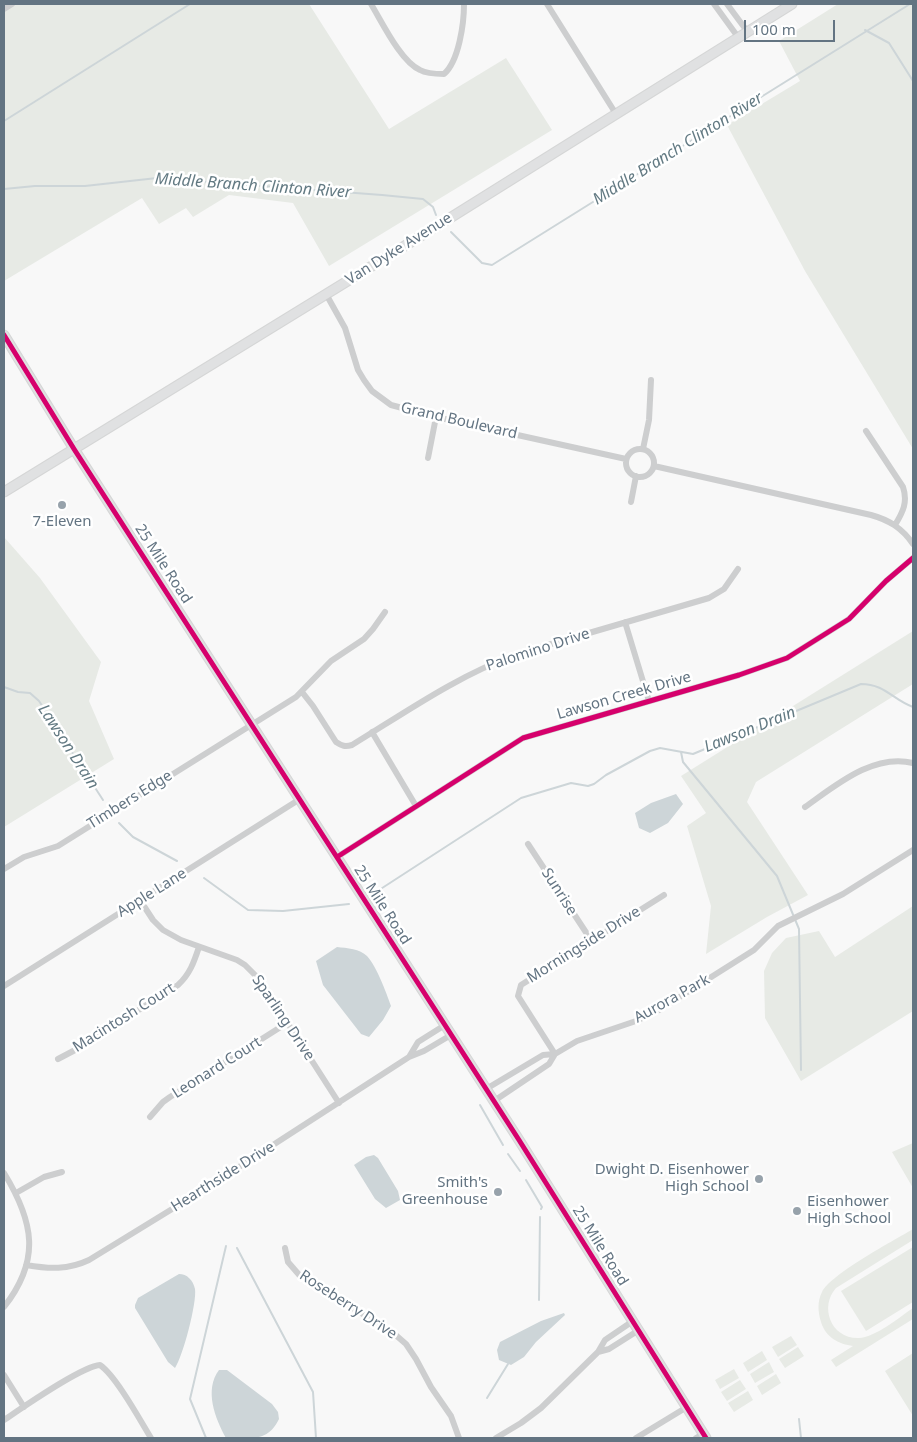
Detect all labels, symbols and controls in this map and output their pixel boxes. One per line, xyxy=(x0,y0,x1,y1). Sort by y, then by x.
scale bar xyxy=(747,10,838,42)
text: 100 m xyxy=(752,19,796,39)
water label: Middle Branch Clinton River xyxy=(589,89,767,209)
water label: Middle Branch Clinton River xyxy=(154,170,352,202)
street label: Van Dyke Avenue xyxy=(343,209,455,289)
street label: Grand Boulevard xyxy=(399,399,519,443)
marker: 7-Eleven xyxy=(56,499,68,511)
place label: 7-Eleven xyxy=(32,513,92,531)
street label: 25 Mile Road xyxy=(131,521,195,607)
street label: Palomino Drive xyxy=(484,625,592,675)
street label: Lawson Creek Drive xyxy=(555,668,693,724)
water label: Lawson Drain xyxy=(34,701,102,793)
water label: Lawson Drain xyxy=(702,703,798,757)
street label: Timbers Edge xyxy=(84,767,176,833)
street label: 25 Mile Road xyxy=(350,862,414,948)
street label: Apple Lane xyxy=(114,865,190,921)
street label: Sunrise xyxy=(537,865,581,919)
street label: Morningside Drive xyxy=(524,903,644,987)
street label: Aurora Park xyxy=(631,971,713,1027)
street label: Sparling Drive xyxy=(248,972,318,1064)
street label: Macintosh Court xyxy=(70,979,178,1057)
street label: Leonard Court xyxy=(169,1033,265,1103)
street label: Hearthside Drive xyxy=(168,1138,278,1216)
place label: Dwight D. Eisenhower High School xyxy=(595,1161,749,1196)
marker: Dwight D. Eisenhower High School xyxy=(753,1173,765,1185)
place label: Smith's Greenhouse xyxy=(402,1174,488,1209)
marker: Smith's Greenhouse xyxy=(492,1186,504,1198)
place label: Eisenhower High School xyxy=(807,1193,891,1228)
street label: 25 Mile Road xyxy=(568,1203,632,1289)
marker: Eisenhower High School xyxy=(791,1205,803,1217)
street label: Roseberry Drive xyxy=(296,1267,400,1343)

